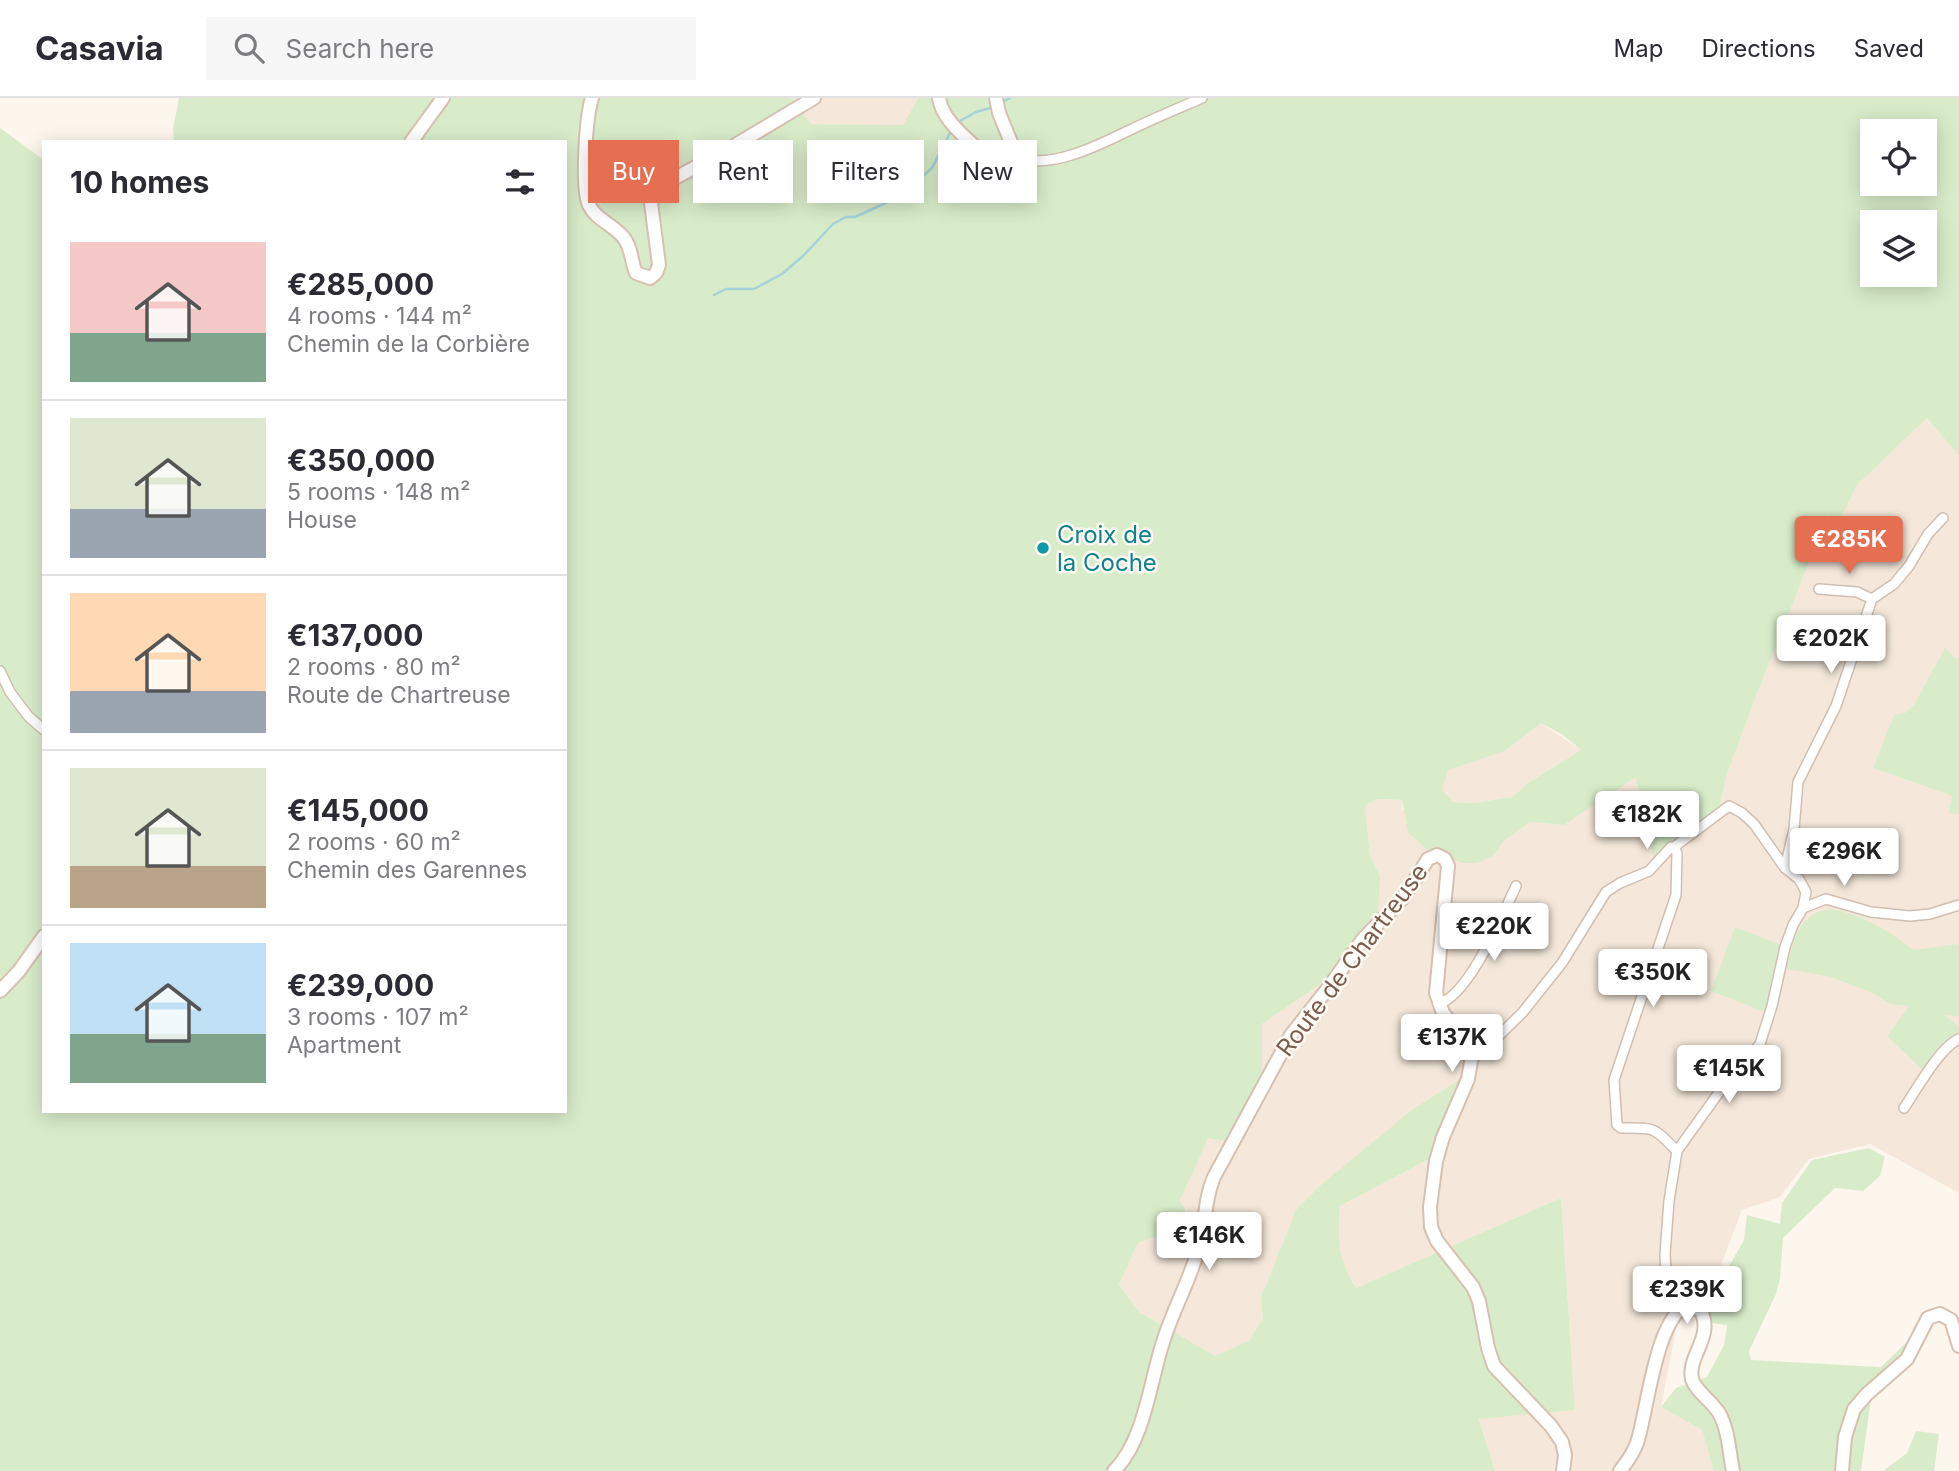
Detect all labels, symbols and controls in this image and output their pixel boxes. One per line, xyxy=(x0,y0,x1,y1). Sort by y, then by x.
search box xyxy=(206,17,696,80)
text: Casavia xyxy=(35,28,164,68)
icon: search xyxy=(230,29,268,67)
text: Search here xyxy=(286,33,434,64)
text: Map xyxy=(1614,34,1663,63)
text: Directions xyxy=(1701,34,1816,63)
text: Saved xyxy=(1854,34,1924,63)
map controls xyxy=(1860,119,1937,287)
button: locate xyxy=(1860,119,1937,196)
chip: Buy xyxy=(588,140,679,203)
chip: Rent xyxy=(693,140,793,203)
chip: Filters xyxy=(807,140,924,203)
chip: New xyxy=(938,140,1037,203)
icon: filters xyxy=(501,163,539,201)
text: 10 homes xyxy=(70,164,209,200)
button: layers xyxy=(1860,210,1937,287)
text: €285,000 xyxy=(287,266,434,302)
icon: home xyxy=(126,270,210,354)
text: 4 rooms · 144 m² xyxy=(287,302,472,330)
text: Chemin de la Corbière xyxy=(287,330,530,358)
text: €350,000 xyxy=(287,442,435,478)
icon: home xyxy=(126,446,210,530)
text: 5 rooms · 148 m² xyxy=(287,478,470,506)
text: House xyxy=(287,506,357,534)
pin: €285K xyxy=(1800,517,1898,576)
place label: Croix de la Coche xyxy=(1057,520,1157,577)
text: €285K xyxy=(1811,525,1887,553)
marker: Croix de la Coche xyxy=(1035,540,1051,556)
pin: €202K xyxy=(1782,616,1880,675)
text: €137,000 xyxy=(287,617,423,653)
icon: home xyxy=(126,621,210,705)
text: €202K xyxy=(1793,624,1869,652)
text: 2 rooms · 80 m² xyxy=(287,653,461,681)
text: Route de Chartreuse xyxy=(287,681,511,709)
text: €145,000 xyxy=(287,792,429,828)
pin: €182K xyxy=(1598,792,1696,851)
icon: home xyxy=(126,796,210,880)
text: €182K xyxy=(1611,800,1683,828)
text: 2 rooms · 60 m² xyxy=(287,828,461,856)
pin: €296K xyxy=(1795,828,1893,888)
text: €296K xyxy=(1806,837,1882,865)
text: Chemin des Garennes xyxy=(287,856,527,884)
street label: Route de Chartreuse xyxy=(1270,858,1434,1062)
pin: €220K xyxy=(1445,904,1543,963)
text: €220K xyxy=(1456,912,1532,940)
pin: €350K xyxy=(1604,950,1702,1009)
text: €350K xyxy=(1614,958,1692,986)
text: €239,000 xyxy=(287,967,434,1003)
icon: home xyxy=(126,971,210,1055)
text: 3 rooms · 107 m² xyxy=(287,1003,469,1031)
pin: €137K xyxy=(1403,1014,1501,1074)
text: €137K xyxy=(1417,1023,1487,1051)
text: Apartment xyxy=(287,1031,401,1059)
pin: €145K xyxy=(1680,1046,1778,1105)
text: €145K xyxy=(1693,1054,1765,1082)
pin: €146K xyxy=(1160,1212,1258,1272)
text: €146K xyxy=(1173,1221,1245,1249)
pin: €239K xyxy=(1638,1266,1736,1326)
text: €239K xyxy=(1649,1275,1725,1303)

